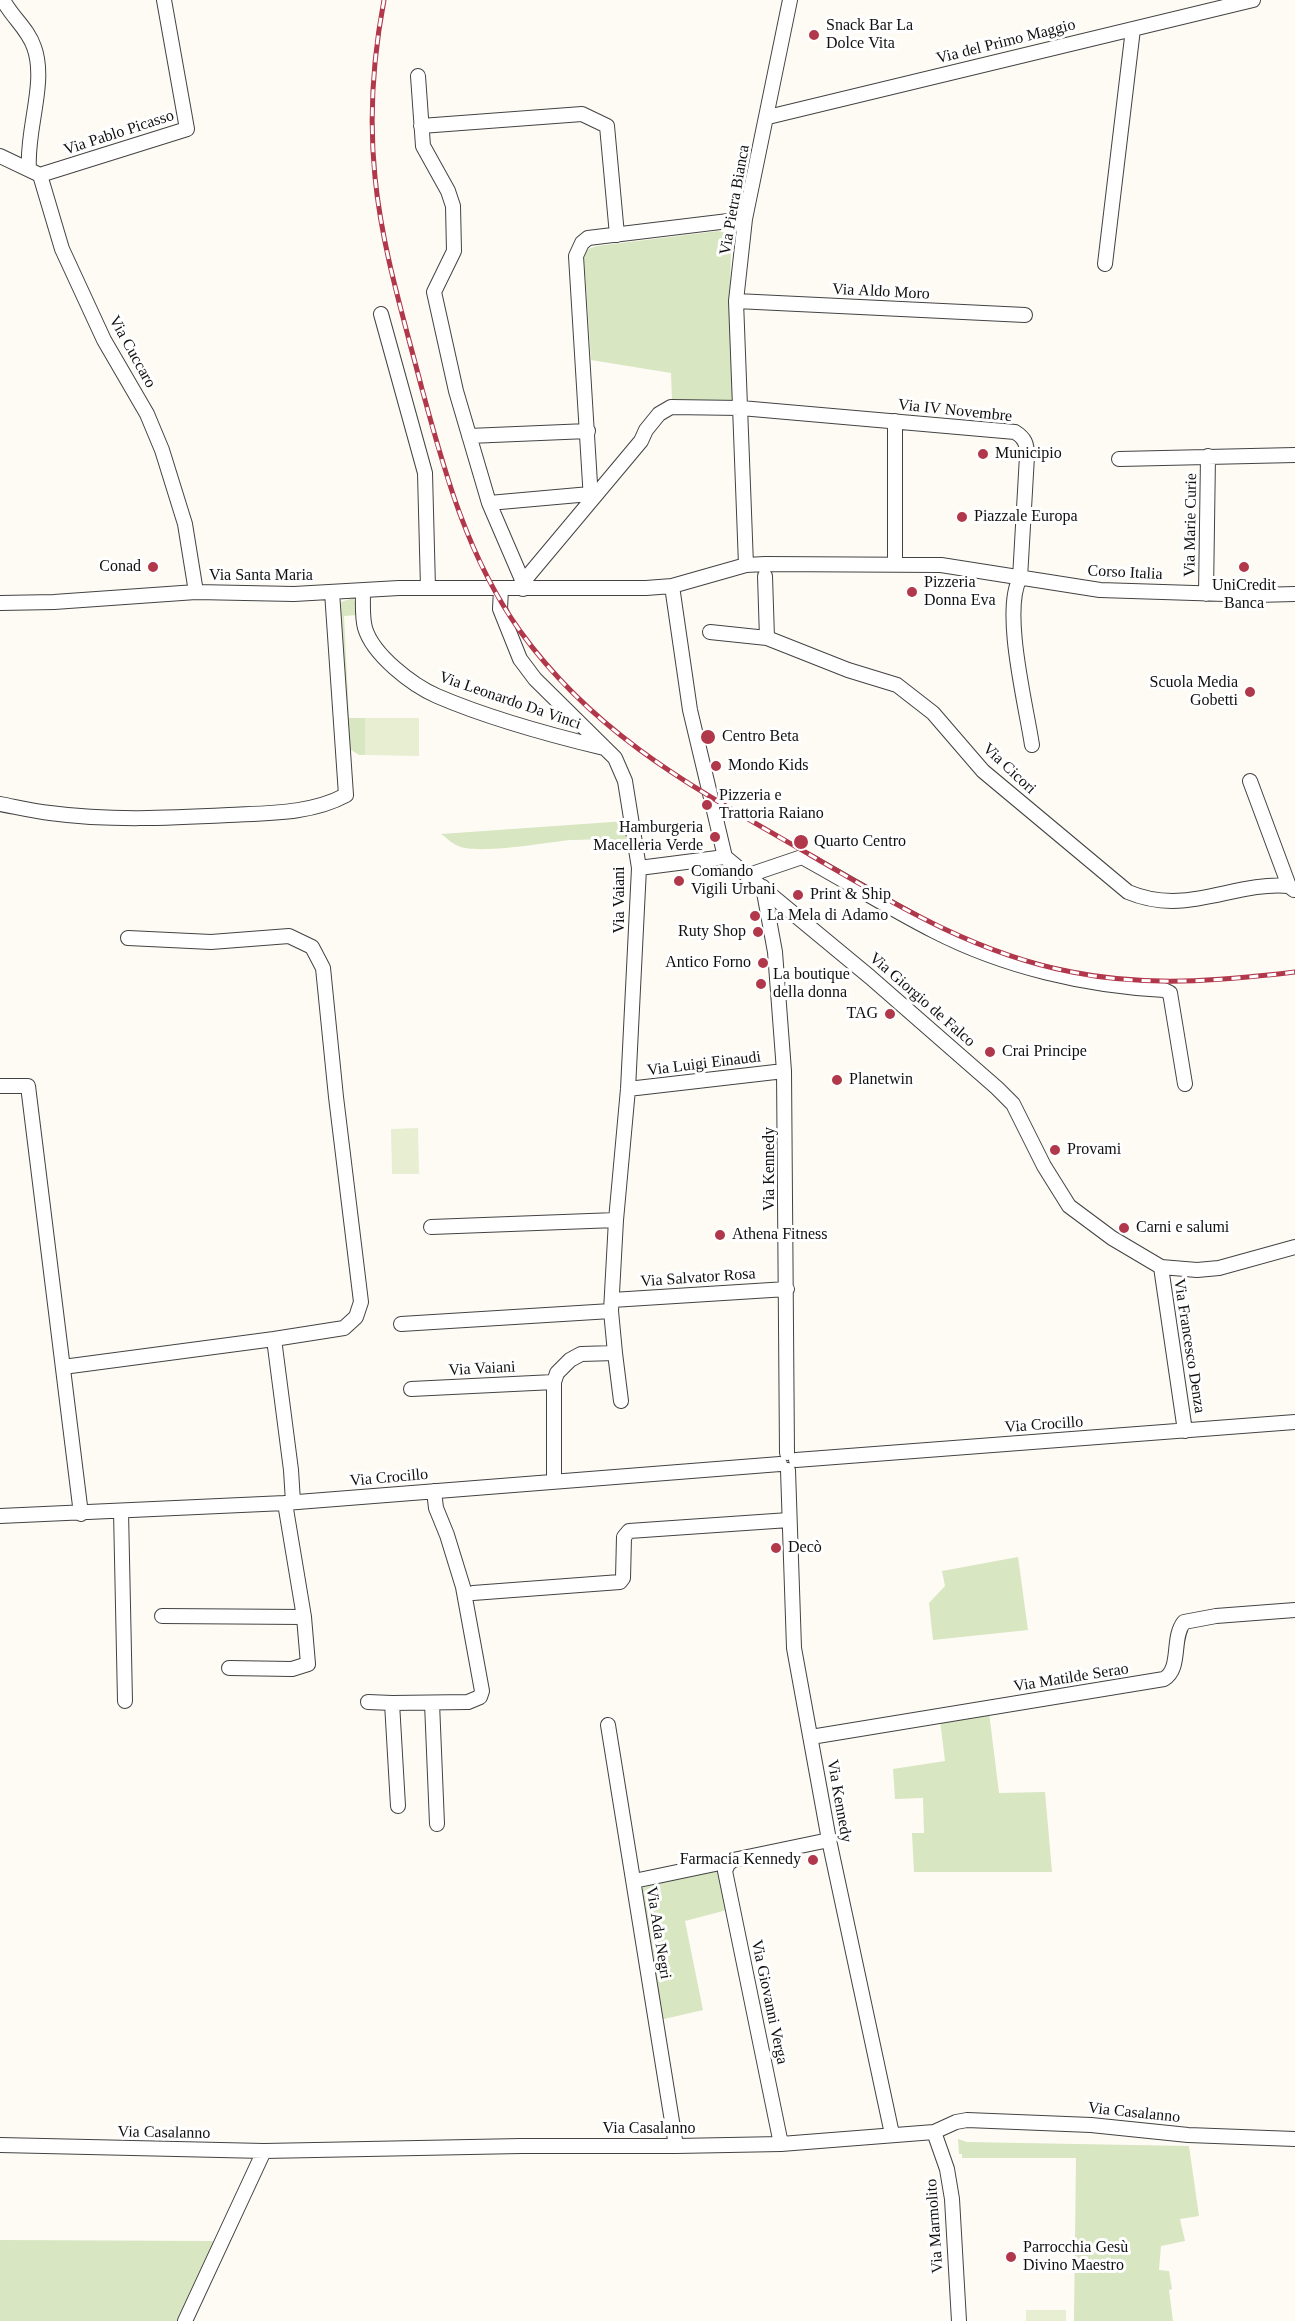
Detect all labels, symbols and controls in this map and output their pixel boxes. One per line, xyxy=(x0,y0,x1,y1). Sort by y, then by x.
street label: Via del Primo Maggio xyxy=(935,15,1077,69)
place label: Snack Bar La Dolce Vita xyxy=(826,16,913,54)
marker: Snack Bar La Dolce Vita xyxy=(807,28,821,42)
street label: Via Pablo Picasso xyxy=(62,106,176,160)
street label: Via Pietra Bianca xyxy=(716,143,754,257)
street label: Via Aldo Moro xyxy=(832,280,930,304)
street label: Via Cuccaro xyxy=(104,313,160,391)
street label: Via IV Novembre xyxy=(897,395,1013,427)
place label: Municipio xyxy=(995,444,1062,464)
marker: Municipio xyxy=(976,447,990,461)
street label: Via Marie Curie xyxy=(1180,473,1202,577)
place label: Piazzale Europa xyxy=(974,507,1078,527)
marker: Piazzale Europa xyxy=(955,510,969,524)
place label: Conad xyxy=(99,557,141,577)
marker: Conad xyxy=(146,560,160,574)
marker: UniCredit Banca xyxy=(1237,560,1251,574)
street label: Corso Italia xyxy=(1087,561,1163,585)
street label: Via Santa Maria xyxy=(209,566,313,586)
place label: Pizzeria Donna Eva xyxy=(924,573,996,611)
place label: UniCredit Banca xyxy=(1212,576,1276,614)
marker: Pizzeria Donna Eva xyxy=(905,585,919,599)
street label: Via Leonardo Da Vinci xyxy=(437,668,583,734)
place label: Scuola Media Gobetti xyxy=(1150,673,1238,711)
marker: Scuola Media Gobetti xyxy=(1243,685,1257,699)
place label: Centro Beta xyxy=(722,727,799,747)
marker: Centro Beta xyxy=(699,728,717,746)
street label: Via Cicori xyxy=(978,739,1040,799)
place label: Mondo Kids xyxy=(728,756,808,776)
marker: Mondo Kids xyxy=(709,759,723,773)
place label: Pizzeria e Trattoria Raiano xyxy=(719,786,824,824)
marker: Pizzeria e Trattoria Raiano xyxy=(700,798,714,812)
place label: Hamburgeria Macelleria Verde xyxy=(593,818,703,856)
marker: Hamburgeria Macelleria Verde xyxy=(708,830,722,844)
place label: Quarto Centro xyxy=(814,832,906,852)
marker: Quarto Centro xyxy=(792,833,810,851)
place label: Comando Vigili Urbani xyxy=(691,862,776,900)
street label: Via Vaiani xyxy=(610,866,630,934)
marker: Comando Vigili Urbani xyxy=(672,874,686,888)
place label: Print & Ship xyxy=(810,885,891,905)
marker: Print & Ship xyxy=(791,888,805,902)
place label: La Mela di Adamo xyxy=(767,906,888,926)
marker: La Mela di Adamo xyxy=(748,909,762,923)
place label: Ruty Shop xyxy=(678,922,746,942)
marker: Ruty Shop xyxy=(751,925,765,939)
street label: Via Giorgio de Falco xyxy=(865,949,979,1051)
place label: Antico Forno xyxy=(665,953,751,973)
marker: Antico Forno xyxy=(756,956,770,970)
place label: La boutique della donna xyxy=(773,965,850,1003)
marker: La boutique della donna xyxy=(754,977,768,991)
place label: TAG xyxy=(846,1004,878,1024)
marker: TAG xyxy=(883,1007,897,1021)
place label: Crai Principe xyxy=(1002,1042,1087,1062)
marker: Crai Principe xyxy=(983,1045,997,1059)
street label: Via Luigi Einaudi xyxy=(646,1047,762,1081)
place label: Planetwin xyxy=(849,1070,913,1090)
marker: Planetwin xyxy=(830,1073,844,1087)
street label: Via Kennedy xyxy=(760,1127,780,1211)
place label: Provami xyxy=(1067,1140,1121,1160)
marker: Provami xyxy=(1048,1143,1062,1157)
place label: Carni e salumi xyxy=(1136,1218,1229,1238)
marker: Carni e salumi xyxy=(1117,1221,1131,1235)
place label: Athena Fitness xyxy=(732,1225,828,1245)
marker: Athena Fitness xyxy=(713,1228,727,1242)
street label: Via Salvator Rosa xyxy=(640,1264,756,1292)
street label: Via Francesco Denza xyxy=(1169,1277,1209,1415)
street label: Via Vaiani xyxy=(448,1358,516,1380)
street label: Via Crocillo xyxy=(1004,1413,1084,1437)
street label: Via Crocillo xyxy=(349,1465,429,1491)
place label: Decò xyxy=(788,1538,822,1558)
marker: Decò xyxy=(769,1541,783,1555)
street label: Via Matilde Serao xyxy=(1012,1659,1130,1697)
street label: Via Kennedy xyxy=(822,1758,856,1844)
place label: Farmacia Kennedy xyxy=(680,1850,801,1870)
marker: Farmacia Kennedy xyxy=(806,1853,820,1867)
street label: Via Ada Negri xyxy=(641,1885,675,1981)
street label: Via Giovanni Verga xyxy=(746,1938,792,2066)
street label: Via Casalanno xyxy=(1087,2099,1181,2127)
street label: Via Casalanno xyxy=(603,2119,695,2139)
street label: Via Casalanno xyxy=(117,2123,211,2143)
street label: Via Marmolito xyxy=(922,2178,948,2274)
place label: Parrocchia Gesù Divino Maestro xyxy=(1023,2238,1128,2276)
marker: Parrocchia Gesù Divino Maestro xyxy=(1004,2250,1018,2264)

